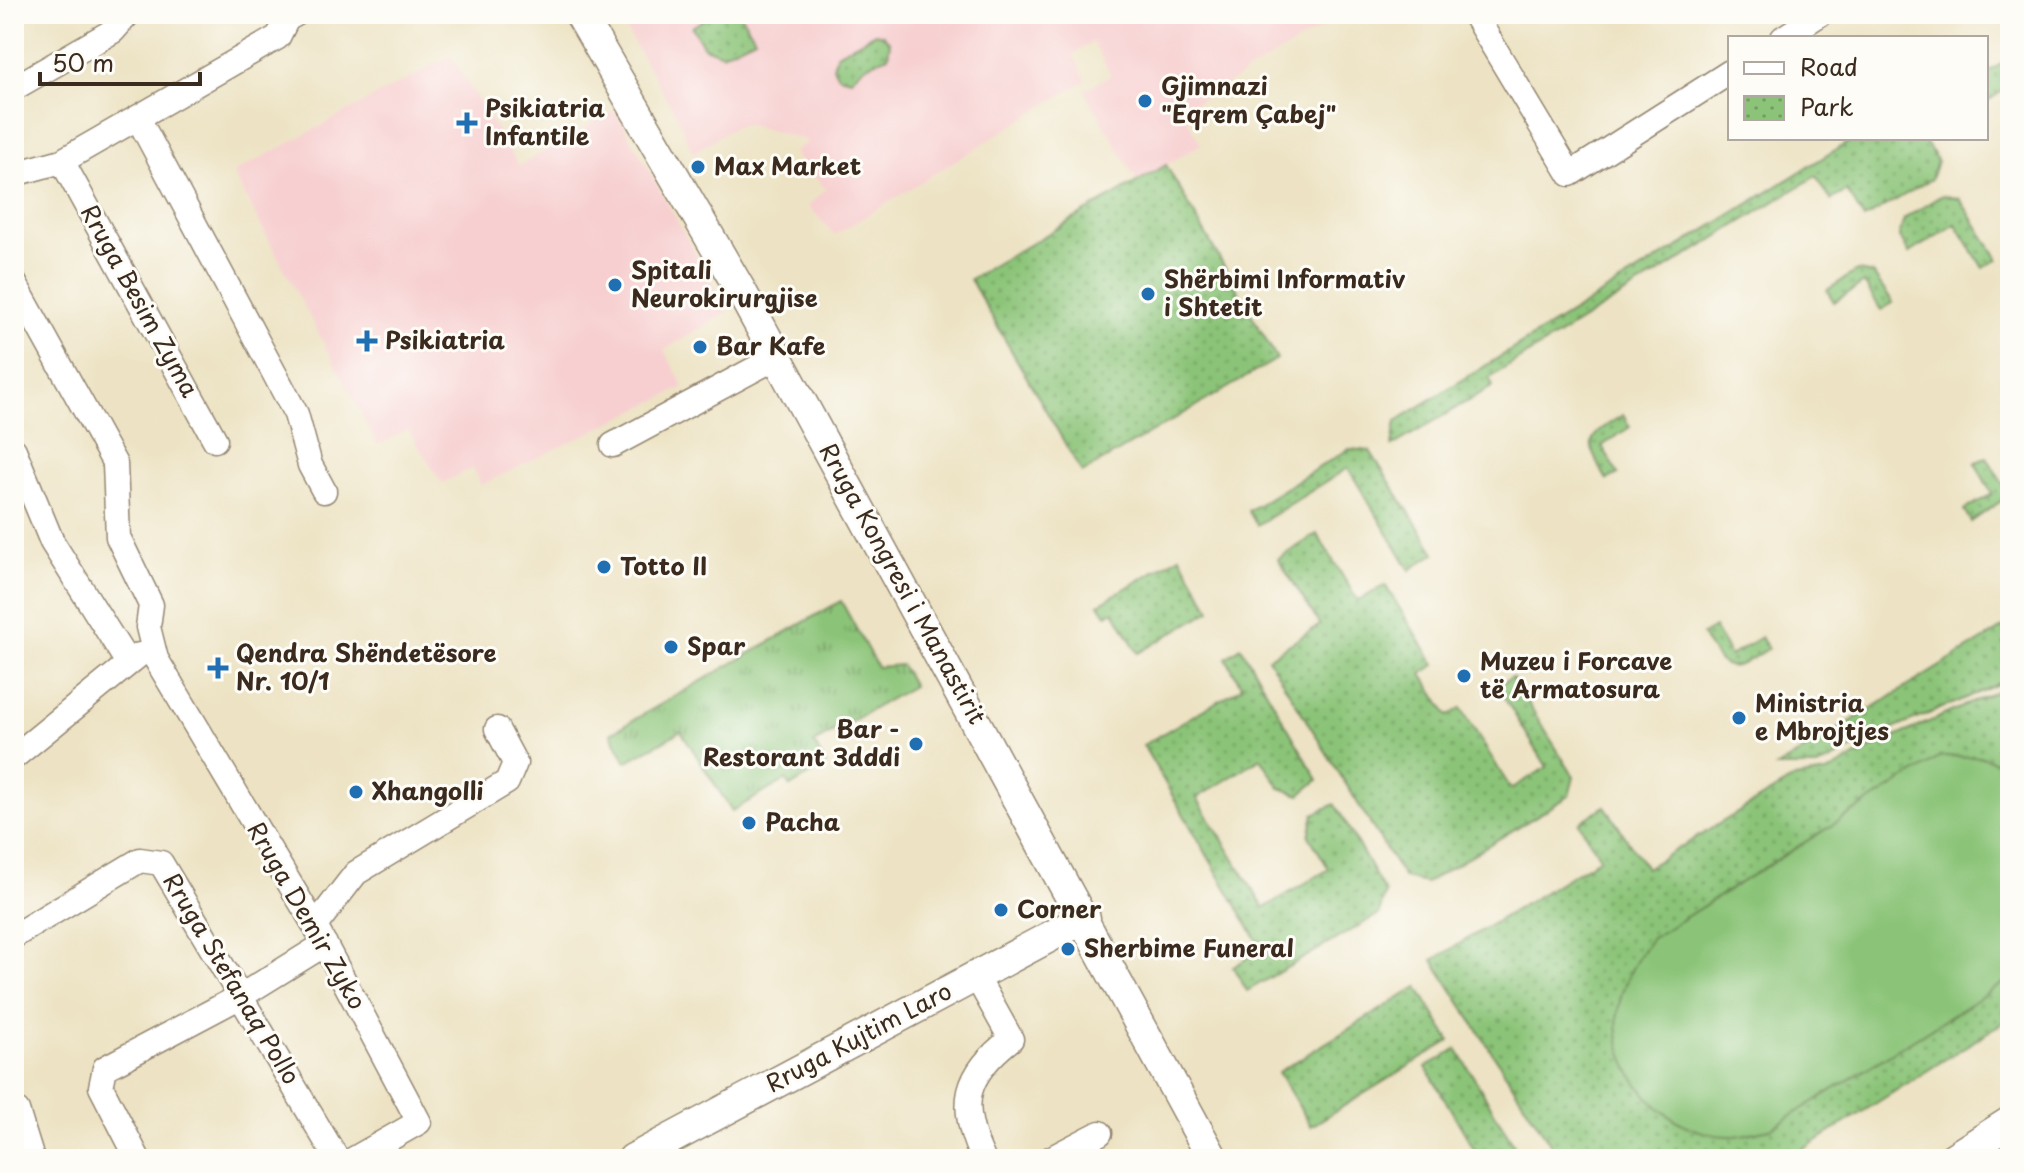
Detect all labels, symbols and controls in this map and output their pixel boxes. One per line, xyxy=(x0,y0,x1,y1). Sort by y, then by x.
scale bar xyxy=(40,36,200,86)
legend xyxy=(1728,36,1988,140)
text: 50 m xyxy=(52,44,114,80)
text: Road xyxy=(1800,48,1858,84)
place label: Gjimnazi "Eqrem Çabej" xyxy=(1161,67,1336,131)
text: Park xyxy=(1800,88,1854,124)
place label: Psikiatria Infantile xyxy=(485,89,605,153)
marker: Gjimnazi "Eqrem Çabej" xyxy=(1136,92,1154,110)
marker: Psikiatria Infantile xyxy=(456,112,478,134)
place label: Max Market xyxy=(714,147,861,183)
marker: Max Market xyxy=(689,158,707,176)
street label: Rruga Besim Zyma xyxy=(73,197,209,403)
place label: Spitali Neurokirurgjise xyxy=(631,251,818,315)
place label: Shërbimi Informativ i Shtetit xyxy=(1164,260,1406,324)
marker: Spitali Neurokirurgjise xyxy=(606,276,624,294)
marker: Shërbimi Informativ i Shtetit xyxy=(1139,285,1157,303)
place label: Psikiatria xyxy=(385,321,505,357)
place label: Bar Kafe xyxy=(716,327,826,363)
marker: Psikiatria xyxy=(356,330,378,352)
marker: Bar Kafe xyxy=(691,338,709,356)
street label: Rruga Kongresi i Manastirit xyxy=(811,436,996,730)
place label: Totto II xyxy=(620,547,707,583)
marker: Totto II xyxy=(595,558,613,576)
place label: Spar xyxy=(687,627,746,663)
place label: Qendra Shëndetësore Nr. 10/1 xyxy=(236,634,497,698)
marker: Spar xyxy=(662,638,680,656)
place label: Muzeu i Forcave të Armatosura xyxy=(1480,642,1672,706)
marker: Qendra Shëndetësore Nr. 10/1 xyxy=(207,657,229,679)
marker: Muzeu i Forcave të Armatosura xyxy=(1455,667,1473,685)
place label: Ministria e Mbrojtjes xyxy=(1755,684,1889,748)
marker: Ministria e Mbrojtjes xyxy=(1730,709,1748,727)
place label: Bar - Restorant 3dddi xyxy=(703,710,900,774)
marker: Bar - Restorant 3dddi xyxy=(907,735,925,753)
place label: Xhangolli xyxy=(372,772,484,808)
marker: Xhangolli xyxy=(347,783,365,801)
place label: Pacha xyxy=(765,803,841,839)
street label: Rruga Demir Zyko xyxy=(239,814,376,1016)
marker: Pacha xyxy=(740,814,758,832)
street label: Rruga Stefanaq Pollo xyxy=(155,865,310,1091)
place label: Corner xyxy=(1017,890,1102,926)
marker: Corner xyxy=(992,901,1010,919)
place label: Sherbime Funeral xyxy=(1084,929,1294,965)
marker: Sherbime Funeral xyxy=(1059,940,1077,958)
street label: Rruga Kujtim Laro xyxy=(759,972,958,1101)

